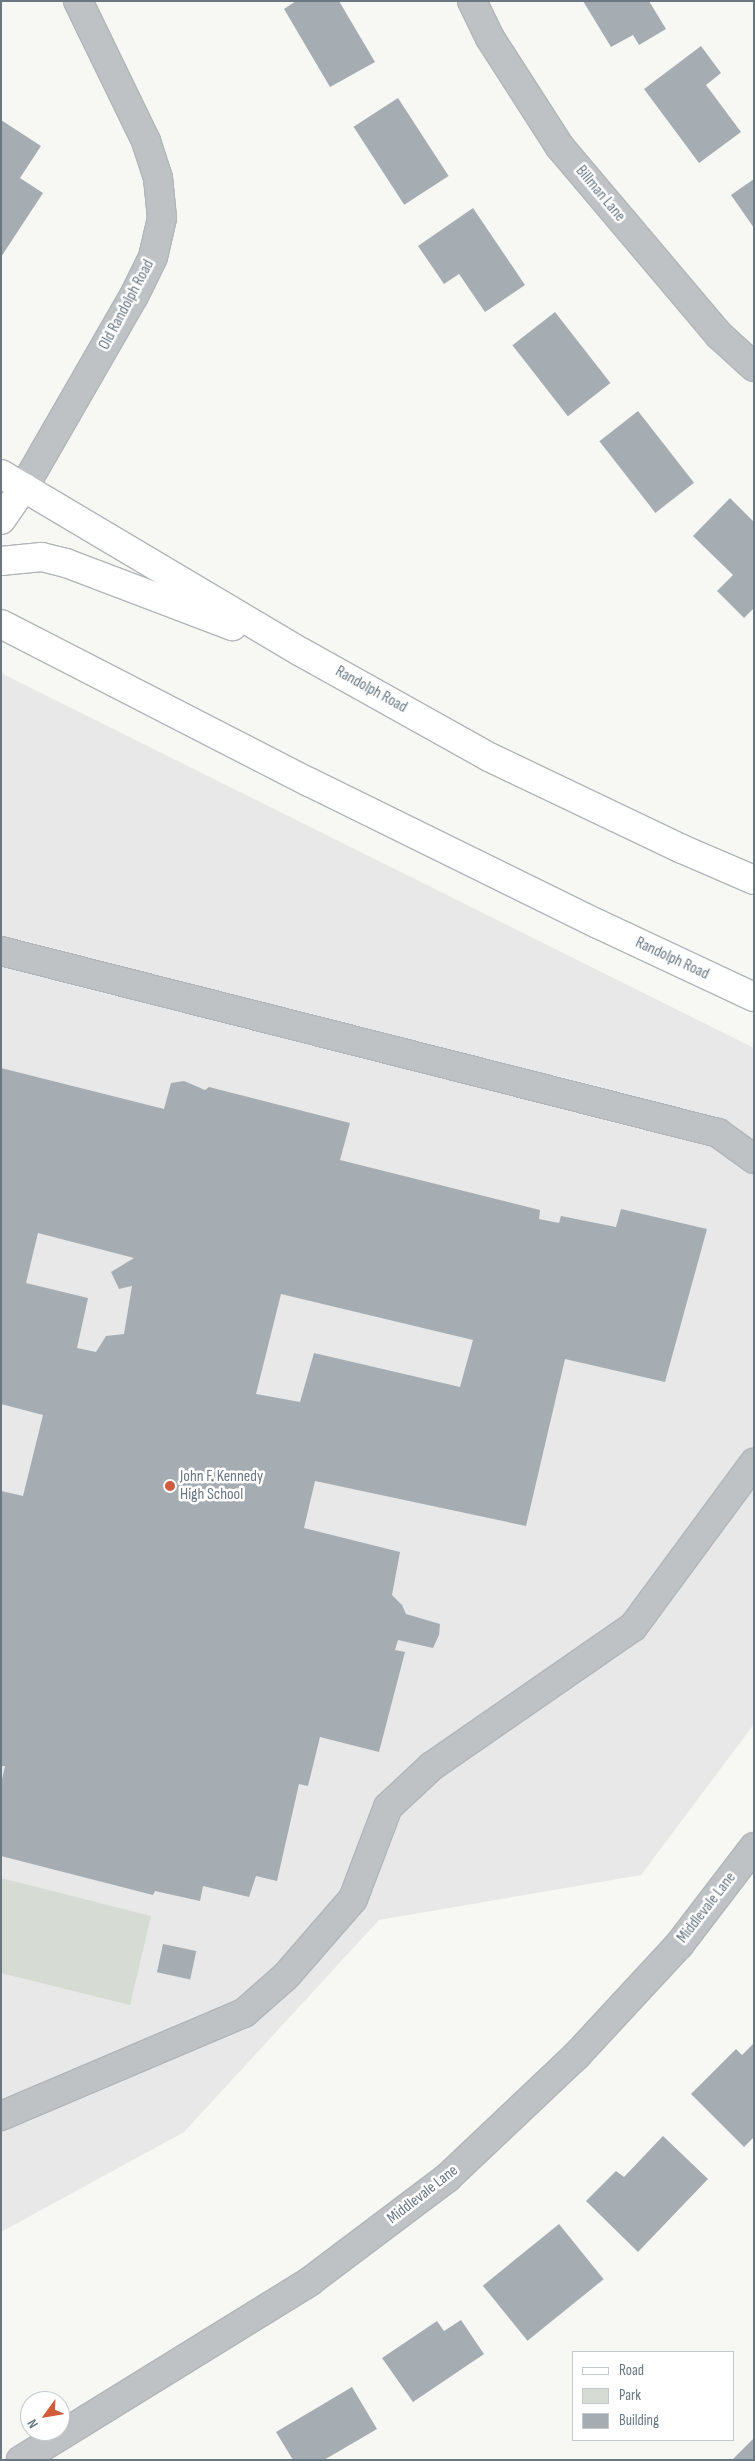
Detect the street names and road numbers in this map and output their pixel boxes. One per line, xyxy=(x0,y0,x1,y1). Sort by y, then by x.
street label: Billman Lane xyxy=(571,162,629,226)
street label: Old Randolph Road xyxy=(95,257,159,353)
street label: Randolph Road xyxy=(332,662,410,718)
street label: Randolph Road xyxy=(632,934,712,984)
street label: Middlevale Lane xyxy=(673,1869,741,1947)
street label: Middlevale Lane xyxy=(384,2161,462,2229)

